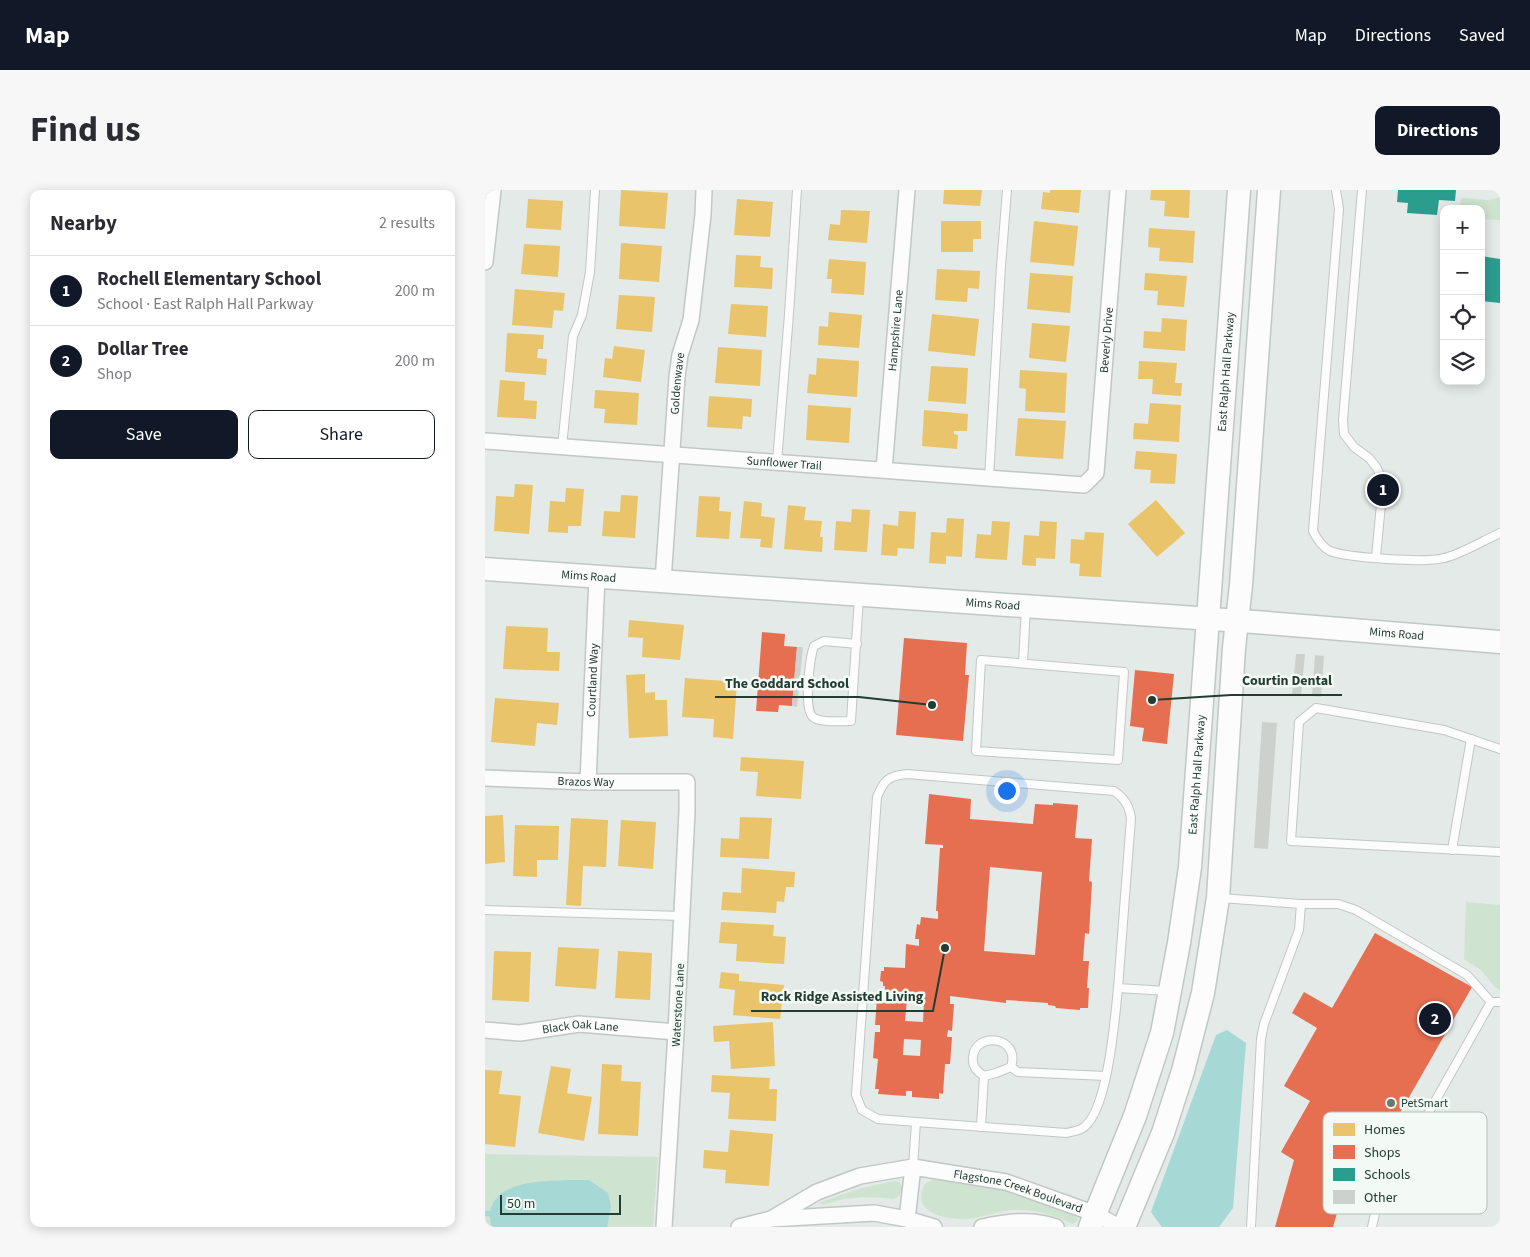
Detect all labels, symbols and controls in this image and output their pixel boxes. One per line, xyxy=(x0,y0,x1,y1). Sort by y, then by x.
text: Map xyxy=(25,18,70,53)
text: Map xyxy=(1295,23,1327,48)
text: Directions xyxy=(1355,23,1431,48)
text: Saved xyxy=(1459,23,1505,48)
text: Find us xyxy=(30,105,140,155)
button: Directions xyxy=(1375,106,1500,155)
map controls xyxy=(1440,205,1485,385)
button: + xyxy=(1440,205,1485,250)
text: Nearby xyxy=(50,208,117,238)
text: 2 results xyxy=(379,212,435,234)
button: − xyxy=(1440,250,1485,295)
text: Rochell Elementary School xyxy=(97,266,321,293)
text: 1 xyxy=(62,280,70,302)
text: 200 m xyxy=(395,280,435,302)
street label: Hampshire Lane xyxy=(884,289,908,372)
text: School · East Ralph Hall Parkway xyxy=(97,293,313,315)
button: locate xyxy=(1440,295,1485,340)
street label: Beverly Drive xyxy=(1096,306,1118,374)
street label: East Ralph Hall Parkway xyxy=(1214,311,1239,432)
text: Dollar Tree xyxy=(97,336,189,363)
button: layers xyxy=(1440,340,1485,385)
text: 2 xyxy=(62,350,70,372)
text: 200 m xyxy=(395,350,435,372)
street label: Goldenwave xyxy=(666,351,689,415)
text: Shop xyxy=(97,363,132,385)
button: Save xyxy=(50,410,238,459)
button: Share xyxy=(248,410,435,459)
street label: Sunflower Trail xyxy=(746,452,822,475)
pin: 1 xyxy=(1367,471,1399,509)
street label: Mims Road xyxy=(561,566,617,587)
street label: Mims Road xyxy=(965,594,1021,615)
street label: Mims Road xyxy=(1369,623,1425,645)
street label: Courtland Way xyxy=(583,642,603,717)
callout: Courtin Dental xyxy=(1231,666,1342,695)
callout: The Goddard School xyxy=(715,668,859,697)
text: Courtin Dental xyxy=(1242,671,1332,691)
text: The Goddard School xyxy=(725,674,849,694)
street label: East Ralph Hall Parkway xyxy=(1184,714,1210,835)
street label: Brazos Way xyxy=(557,773,615,791)
your location xyxy=(994,778,1020,804)
street label: Waterstone Lane xyxy=(668,963,689,1047)
callout: Rock Ridge Assisted Living xyxy=(751,982,933,1011)
text: Rock Ridge Assisted Living xyxy=(761,987,924,1007)
pin: 2 xyxy=(1419,1000,1451,1038)
street label: Black Oak Lane xyxy=(541,1016,619,1039)
place label: PetSmart xyxy=(1401,1095,1448,1112)
marker: PetSmart xyxy=(1385,1097,1397,1109)
legend xyxy=(1323,1112,1487,1214)
text: Homes xyxy=(1364,1120,1405,1140)
text: Shops xyxy=(1364,1143,1400,1163)
text: Schools xyxy=(1364,1165,1410,1185)
street label: Flagstone Creek Boulevard xyxy=(952,1166,1085,1218)
text: Other xyxy=(1364,1188,1398,1208)
scale bar xyxy=(500,1192,621,1215)
text: 50 m xyxy=(507,1194,535,1214)

